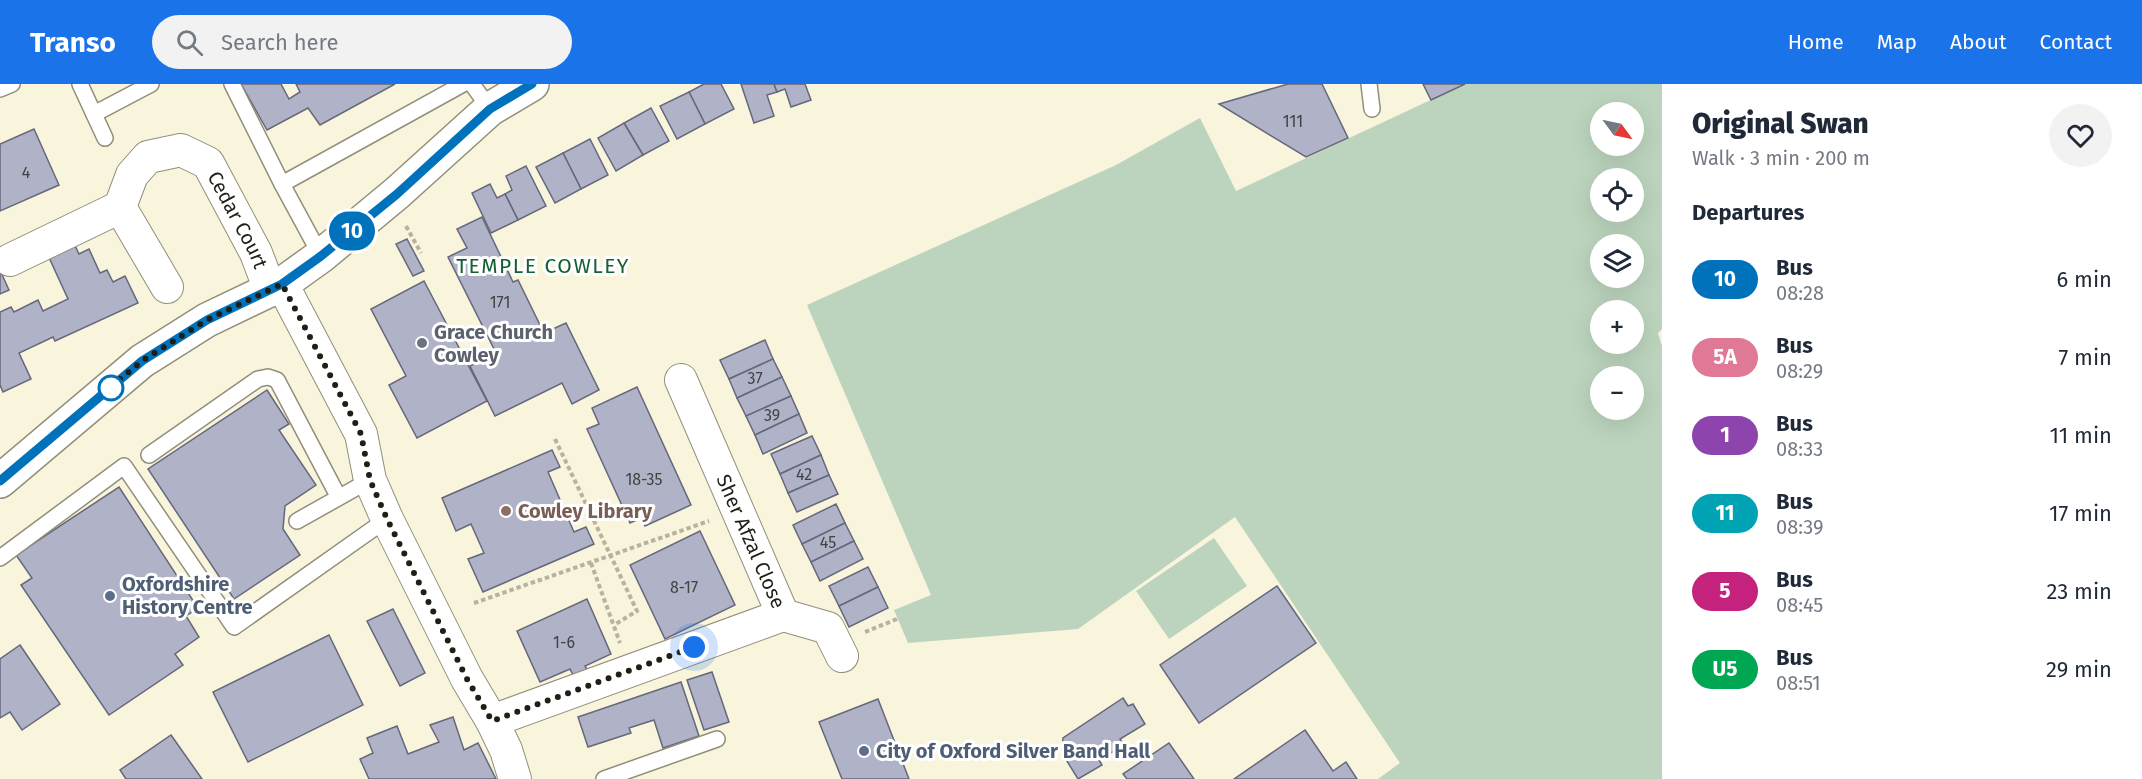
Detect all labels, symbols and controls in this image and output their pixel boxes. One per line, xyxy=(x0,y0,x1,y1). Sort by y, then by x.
search box xyxy=(152,15,572,69)
text: Transo xyxy=(30,26,116,59)
icon: search xyxy=(173,26,206,59)
text: Search here xyxy=(221,29,338,56)
text: Home xyxy=(1788,29,1844,55)
text: Map xyxy=(1877,29,1917,55)
text: About xyxy=(1950,29,2007,55)
text: Contact xyxy=(2040,29,2112,55)
north arrow xyxy=(1590,102,1644,156)
map controls xyxy=(1590,102,1644,420)
button: heart xyxy=(2049,104,2112,167)
text: Original Swan xyxy=(1692,107,1869,140)
house number: 111 xyxy=(1283,112,1303,131)
text: Walk · 3 min · 200 m xyxy=(1692,146,1870,170)
house number: 4 xyxy=(22,163,31,182)
street label: Cedar Court xyxy=(203,167,273,273)
button: locate xyxy=(1590,168,1644,222)
text: Departures xyxy=(1692,199,1804,226)
line badge: 10 xyxy=(325,212,379,250)
text: 10 xyxy=(341,218,363,244)
button: layers xyxy=(1590,234,1644,288)
district label: TEMPLE COWLEY xyxy=(456,253,630,279)
text: Bus xyxy=(1776,254,1813,281)
text: 10 xyxy=(1714,266,1736,292)
text: 6 min xyxy=(2056,266,2112,293)
text: 08:28 xyxy=(1776,281,1824,305)
house number: 171 xyxy=(490,293,510,312)
button: + xyxy=(1590,300,1644,354)
place label: Grace Church Cowley xyxy=(434,320,553,367)
text: Bus xyxy=(1776,332,1813,359)
marker: Grace Church Cowley xyxy=(415,336,429,350)
text: 5A xyxy=(1713,344,1737,370)
text: 7 min xyxy=(2058,344,2112,371)
text: 08:29 xyxy=(1776,359,1823,383)
button: − xyxy=(1590,366,1644,420)
house number: 37 xyxy=(747,369,763,388)
unlabelled marker xyxy=(98,375,124,401)
house number: 39 xyxy=(764,406,780,425)
text: Bus xyxy=(1776,410,1813,437)
text: 1 xyxy=(1720,422,1730,448)
text: 11 min xyxy=(2049,422,2112,449)
text: 08:33 xyxy=(1776,437,1823,461)
house number: 42 xyxy=(796,465,812,484)
house number: 18-35 xyxy=(625,470,663,489)
street label: Sher Afzal Close xyxy=(711,471,791,612)
text: Bus xyxy=(1776,488,1813,515)
place label: Cowley Library xyxy=(518,499,653,523)
text: 11 xyxy=(1715,500,1735,526)
text: 17 min xyxy=(2049,500,2112,527)
marker: Cowley Library xyxy=(499,504,513,518)
text: 08:39 xyxy=(1776,515,1823,539)
house number: 45 xyxy=(820,533,836,552)
text: Bus xyxy=(1776,566,1813,593)
place label: Oxfordshire History Centre xyxy=(122,572,253,619)
house number: 8-17 xyxy=(670,578,698,597)
text: 5 xyxy=(1719,578,1731,604)
text: 23 min xyxy=(2046,578,2112,605)
marker: Oxfordshire History Centre xyxy=(103,589,117,603)
text: 08:45 xyxy=(1776,593,1823,617)
your location xyxy=(679,632,709,662)
house number: 1-6 xyxy=(553,633,575,652)
text: Bus xyxy=(1776,644,1813,671)
text: U5 xyxy=(1713,656,1737,682)
text: 29 min xyxy=(2046,656,2112,683)
text: 08:51 xyxy=(1776,671,1821,695)
place label: City of Oxford Silver Band Hall xyxy=(876,739,1150,763)
marker: City of Oxford Silver Band Hall xyxy=(857,744,871,758)

